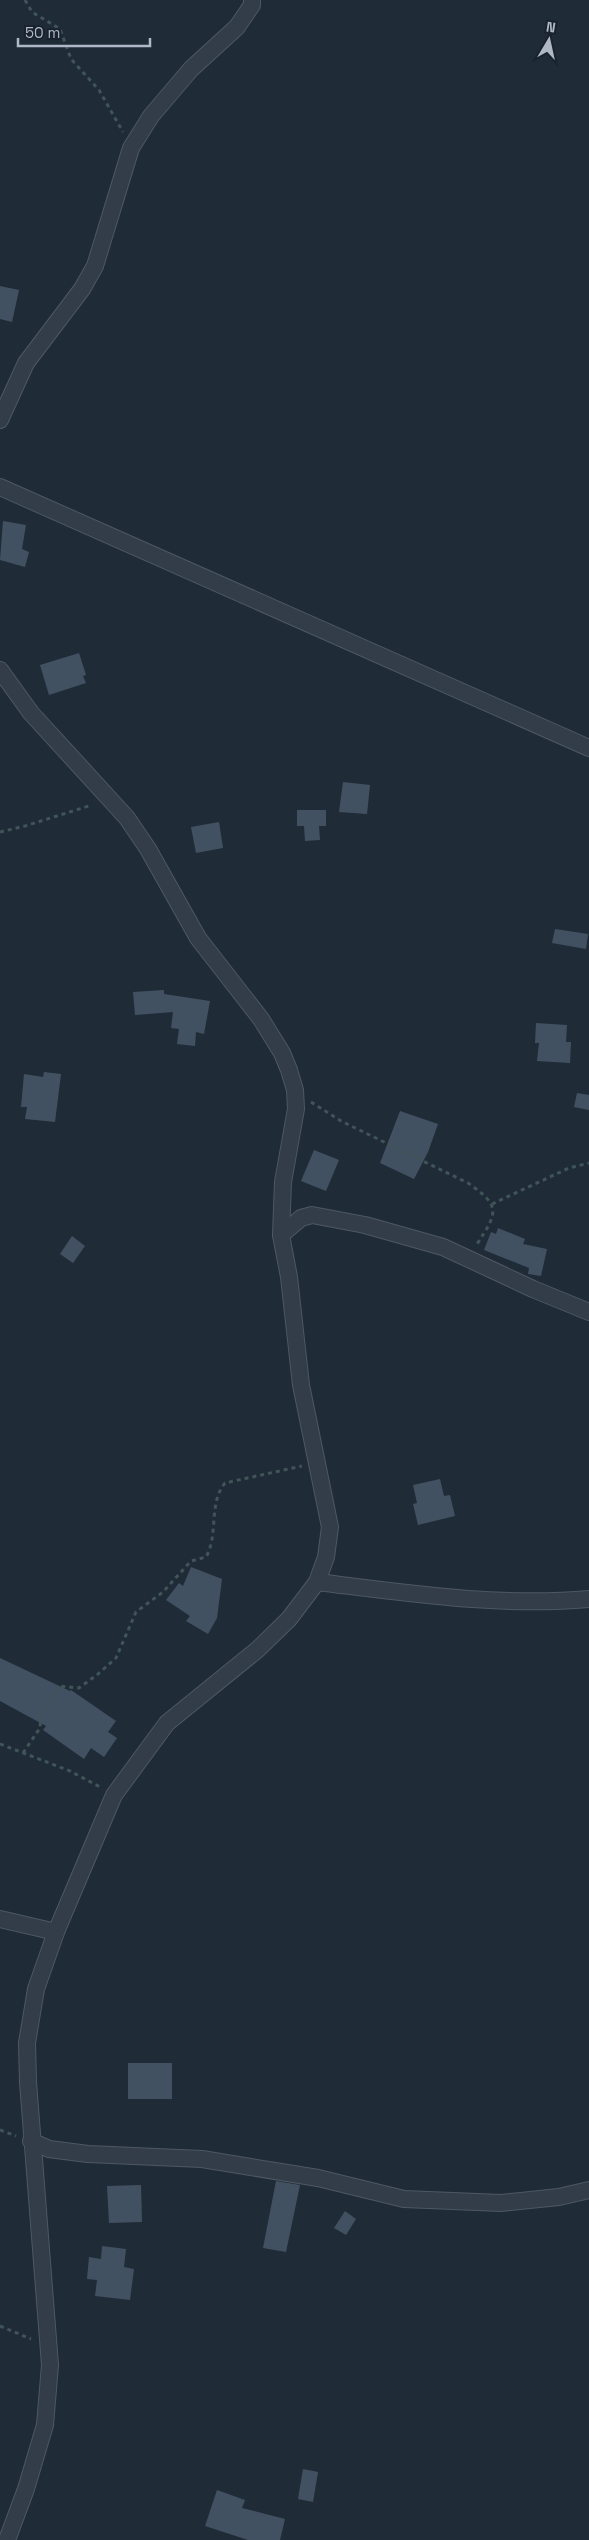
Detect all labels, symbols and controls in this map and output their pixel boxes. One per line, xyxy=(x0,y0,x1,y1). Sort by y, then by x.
scale bar xyxy=(18,15,150,47)
north arrow xyxy=(524,15,574,65)
text: N xyxy=(545,18,557,37)
text: 50 m xyxy=(25,23,60,42)

